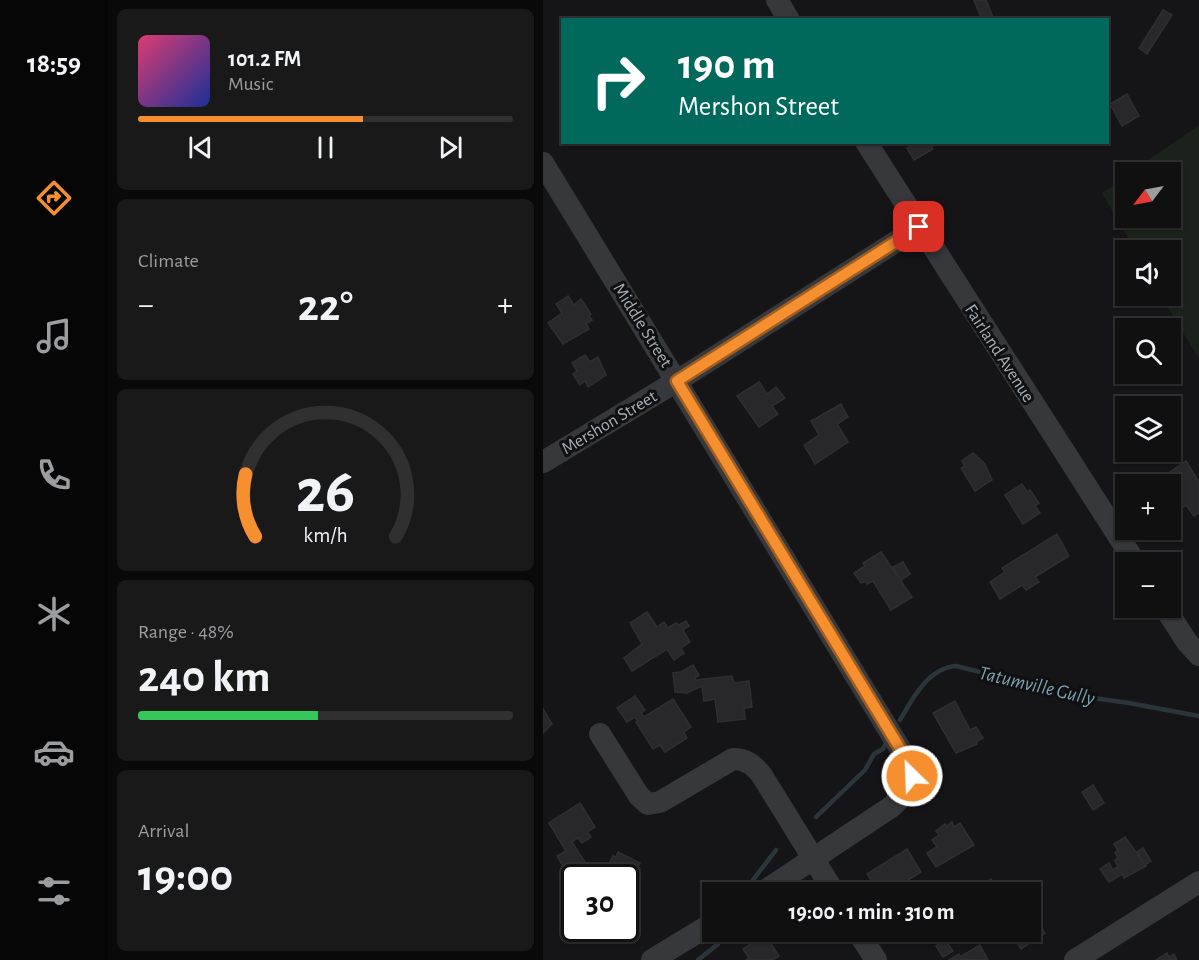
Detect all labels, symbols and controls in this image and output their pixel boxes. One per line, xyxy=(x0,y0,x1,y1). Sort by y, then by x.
icon: right xyxy=(579,42,657,120)
text: 190 m xyxy=(678,44,776,86)
text: 101.2 FM xyxy=(228,48,301,70)
text: 18:59 xyxy=(27,50,81,77)
text: Music xyxy=(228,74,274,94)
text: Mershon Street xyxy=(678,93,839,120)
icon: previous xyxy=(184,131,217,164)
icon: pause xyxy=(309,131,342,164)
icon: next xyxy=(434,131,467,164)
north arrow xyxy=(1115,162,1181,228)
map controls xyxy=(1115,162,1181,618)
icon: directions xyxy=(33,177,75,219)
pin xyxy=(893,201,944,252)
icon: arrive xyxy=(902,210,935,243)
button: sound xyxy=(1115,240,1181,306)
text: Climate xyxy=(138,251,199,271)
street label: Middle Street xyxy=(609,280,675,371)
text: 22° xyxy=(298,284,353,329)
text: − xyxy=(138,289,154,322)
text: + xyxy=(497,289,513,322)
street label: Fairland Avenue xyxy=(961,301,1037,406)
icon: music xyxy=(33,315,75,357)
button: search xyxy=(1115,318,1181,384)
street label: Mershon Street xyxy=(559,387,660,458)
button: layers xyxy=(1115,396,1181,462)
icon: phone xyxy=(33,454,75,496)
text: 26 xyxy=(296,461,355,523)
button: + xyxy=(1115,474,1181,540)
text: km/h xyxy=(303,525,348,546)
button: − xyxy=(1115,552,1181,618)
icon: climate xyxy=(33,593,75,635)
text: Range · 48% xyxy=(138,622,234,642)
text: 240 km xyxy=(138,655,271,700)
water label: Tatumville Gully xyxy=(977,663,1097,709)
icon: car xyxy=(33,731,75,773)
position arrow xyxy=(880,744,944,808)
text: Arrival xyxy=(138,821,189,841)
text: 19:00 xyxy=(138,854,233,899)
speed limit sign: 30 xyxy=(561,864,639,942)
icon: filters xyxy=(33,870,75,912)
text: 19:00 · 1 min · 310 m xyxy=(788,901,955,923)

